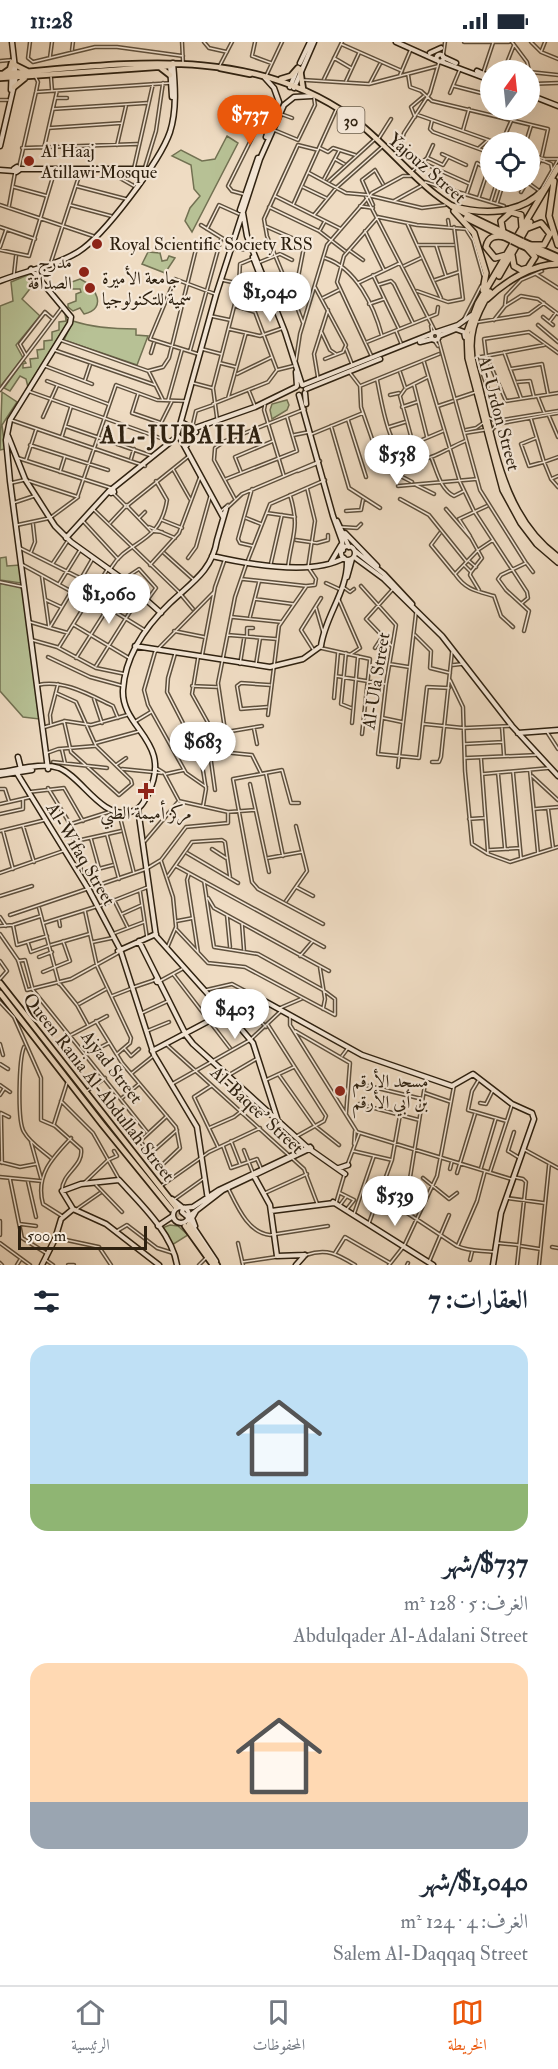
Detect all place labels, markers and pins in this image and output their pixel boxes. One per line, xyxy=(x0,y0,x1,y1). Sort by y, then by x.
pin: $737 xyxy=(214,95,286,146)
place label: Al Haaj Atillawi Mosque xyxy=(40,140,158,184)
marker: Al Haaj Atillawi Mosque xyxy=(22,154,36,168)
place label: Royal Scientific Society RSS xyxy=(109,233,313,256)
marker: Royal Scientific Society RSS xyxy=(90,237,104,251)
place label: مدرج الصداقة xyxy=(27,251,72,295)
marker: مدرج الصداقة xyxy=(77,265,91,279)
place label: جامعة الأميرة سمية للتكنولوجيا xyxy=(102,265,192,311)
pin: $1,040 xyxy=(221,272,319,323)
marker: جامعة الأميرة سمية للتكنولوجيا xyxy=(83,281,97,295)
pin: $538 xyxy=(361,435,433,486)
pin: $1,060 xyxy=(60,574,158,625)
pin: $683 xyxy=(167,722,239,773)
marker: مركز أميمة الطبي xyxy=(137,782,155,800)
place label: مركز أميمة الطبي xyxy=(100,800,192,830)
pin: $403 xyxy=(199,989,271,1040)
place label: مسجد الأرقم بن أبي الأرقم xyxy=(352,1068,428,1119)
marker: مسجد الأرقم بن أبي الأرقم xyxy=(333,1084,347,1098)
pin: $539 xyxy=(359,1176,431,1227)

